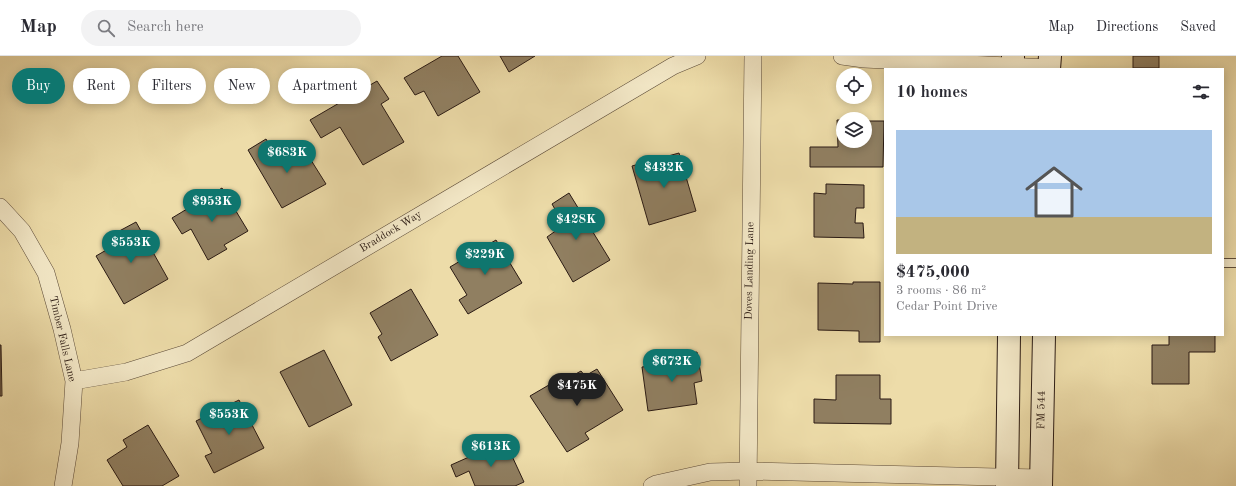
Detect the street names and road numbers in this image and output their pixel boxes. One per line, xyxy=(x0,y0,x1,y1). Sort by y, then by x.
street label: Braddock Way xyxy=(358,209,424,255)
street label: Doves Landing Lane xyxy=(744,222,756,320)
street label: Timber Falls Lane xyxy=(47,295,77,383)
street label: FM 544 xyxy=(1036,390,1048,430)

